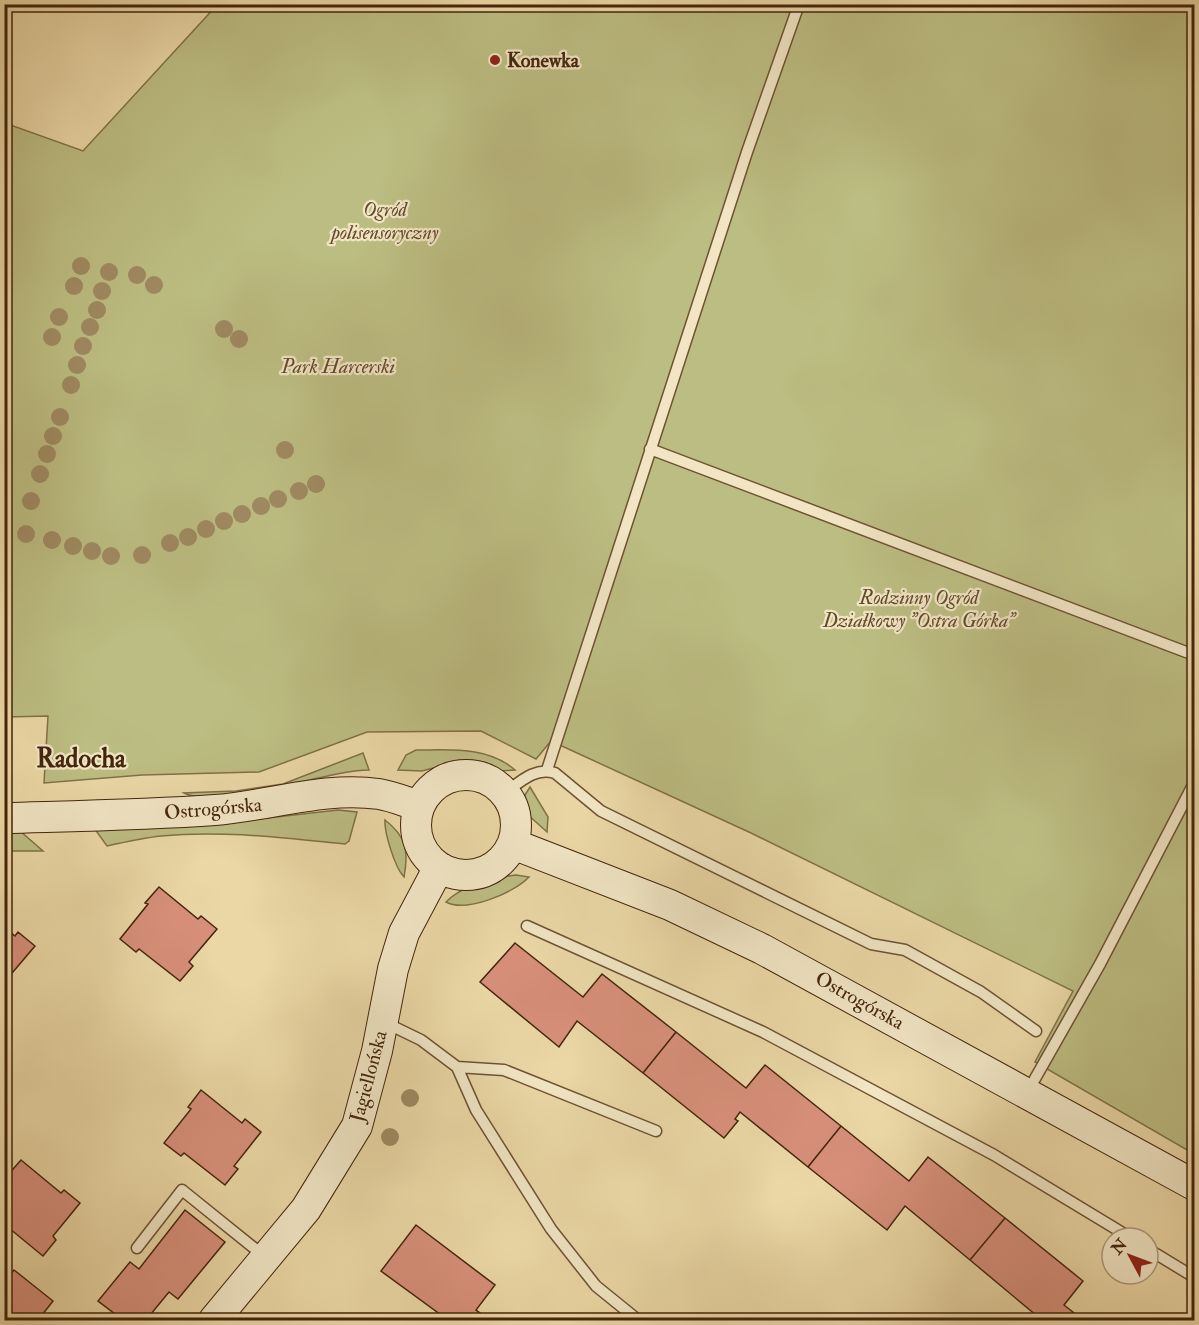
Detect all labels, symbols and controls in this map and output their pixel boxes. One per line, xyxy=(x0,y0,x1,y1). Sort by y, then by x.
place label: Konewka xyxy=(507,48,580,73)
marker: Konewka xyxy=(488,53,502,67)
park label: Ogród polisensoryczny xyxy=(328,197,439,245)
park label: Park Harcerski xyxy=(280,354,396,379)
park label: Rodzinny Ogród Działkowy "Ostra Górka" xyxy=(822,585,1017,633)
district label: Radocha xyxy=(36,743,127,775)
street label: Ostrogórska xyxy=(163,792,264,825)
street label: Ostrogórska xyxy=(811,966,909,1036)
street label: Jagiellońska xyxy=(344,1027,393,1126)
north arrow xyxy=(1100,1226,1160,1286)
text: N xyxy=(1107,1234,1132,1260)

